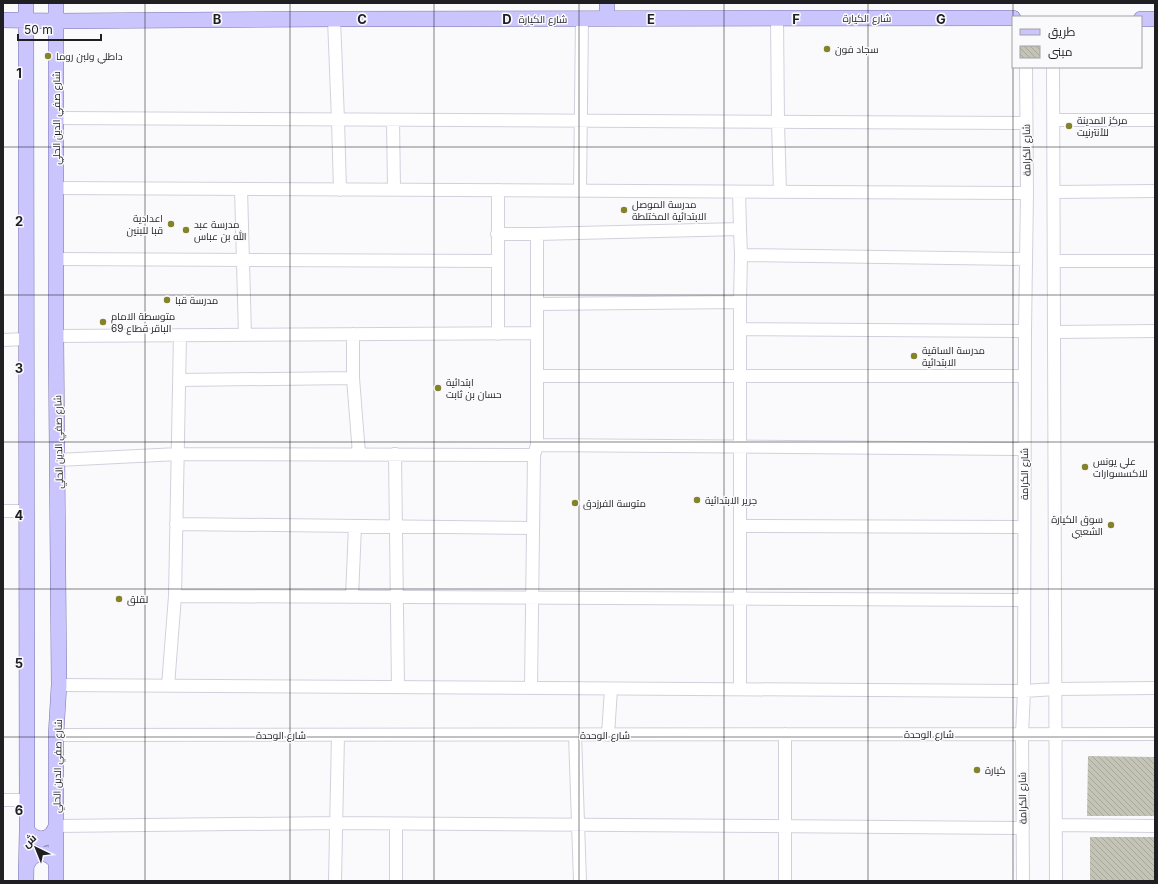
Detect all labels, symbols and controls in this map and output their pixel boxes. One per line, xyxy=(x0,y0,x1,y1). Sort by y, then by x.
text: B xyxy=(213,11,222,27)
text: C xyxy=(357,11,367,27)
text: D xyxy=(502,11,512,27)
text: E xyxy=(647,11,655,27)
text: F xyxy=(792,11,800,27)
text: G xyxy=(936,11,946,27)
street label: شارع الكيارة xyxy=(843,12,891,25)
street label: شارع الكيارة xyxy=(519,13,567,26)
scale bar xyxy=(18,16,101,42)
legend xyxy=(1012,16,1142,68)
text: 50 m xyxy=(24,22,53,37)
text: طريق xyxy=(1048,24,1076,39)
place label: سجاد فون xyxy=(835,43,878,56)
marker: سجاد فون xyxy=(822,44,832,54)
text: مبنى xyxy=(1048,44,1073,59)
place label: داطلي ولبن روما xyxy=(56,50,123,64)
marker: داطلي ولبن روما xyxy=(43,51,53,61)
text: 1 xyxy=(16,65,22,81)
street label: شارع صفي الدين الحلي xyxy=(50,71,64,165)
place label: مركز المدينة للأنترنيت xyxy=(1077,114,1127,138)
marker: مركز المدينة للأنترنيت xyxy=(1064,121,1074,131)
street label: شارع الكرامة xyxy=(1020,124,1033,176)
place label: مدرسة الموصل الابتدائية المختلطة xyxy=(632,198,706,222)
marker: مدرسة الموصل الابتدائية المختلطة xyxy=(619,205,629,215)
place label: اعدادية قبا للبنين xyxy=(127,212,163,237)
text: 2 xyxy=(15,213,23,229)
place label: مدرسة عبد الله بن عباس xyxy=(194,218,246,243)
marker: اعدادية قبا للبنين xyxy=(166,219,176,229)
marker: مدرسة عبد الله بن عباس xyxy=(181,225,191,235)
place label: مدرسة قبا xyxy=(175,294,218,306)
marker: مدرسة قبا xyxy=(162,295,172,305)
place label: متوسطة الامام الباقر قطاع 69 xyxy=(111,310,175,335)
marker: متوسطة الامام الباقر قطاع 69 xyxy=(98,317,108,327)
place label: مدرسة الساقية الابتدائية xyxy=(922,344,985,368)
marker: مدرسة الساقية الابتدائية xyxy=(909,351,919,361)
text: 3 xyxy=(15,360,23,376)
place label: ابتدائية حسان بن ثابت xyxy=(446,376,502,401)
marker: ابتدائية حسان بن ثابت xyxy=(433,383,443,393)
street label: شارع صفي الدين الحلي xyxy=(51,395,67,489)
street label: شارع الكرامة xyxy=(1018,448,1031,500)
place label: علي يونس للاكسسوارات xyxy=(1093,455,1148,479)
marker: علي يونس للاكسسوارات xyxy=(1080,462,1090,472)
place label: جرير الابتدائية xyxy=(705,494,757,506)
marker: جرير الابتدائية xyxy=(692,495,702,505)
place label: متوسة الفرزدق xyxy=(583,497,646,510)
marker: متوسة الفرزدق xyxy=(570,498,580,508)
text: 4 xyxy=(15,507,24,523)
place label: سوق الكيارة الشعبي xyxy=(1051,513,1103,539)
marker: سوق الكيارة الشعبي xyxy=(1106,520,1116,530)
place label: لقلق xyxy=(127,593,148,606)
marker: لقلق xyxy=(114,594,124,604)
text: 5 xyxy=(15,655,23,671)
street label: شارع صفي الدين الحلي xyxy=(50,719,66,813)
street label: شارع الوحدة xyxy=(904,728,954,741)
street label: شارع الوحدة xyxy=(256,729,306,742)
street label: شارع الوحدة xyxy=(580,729,630,742)
place label: كيارة xyxy=(985,764,1006,776)
marker: كيارة xyxy=(972,765,982,775)
street label: شارع الكرامة xyxy=(1016,772,1029,824)
text: 6 xyxy=(15,802,23,818)
north arrow xyxy=(16,828,56,868)
text: ش xyxy=(19,831,39,851)

